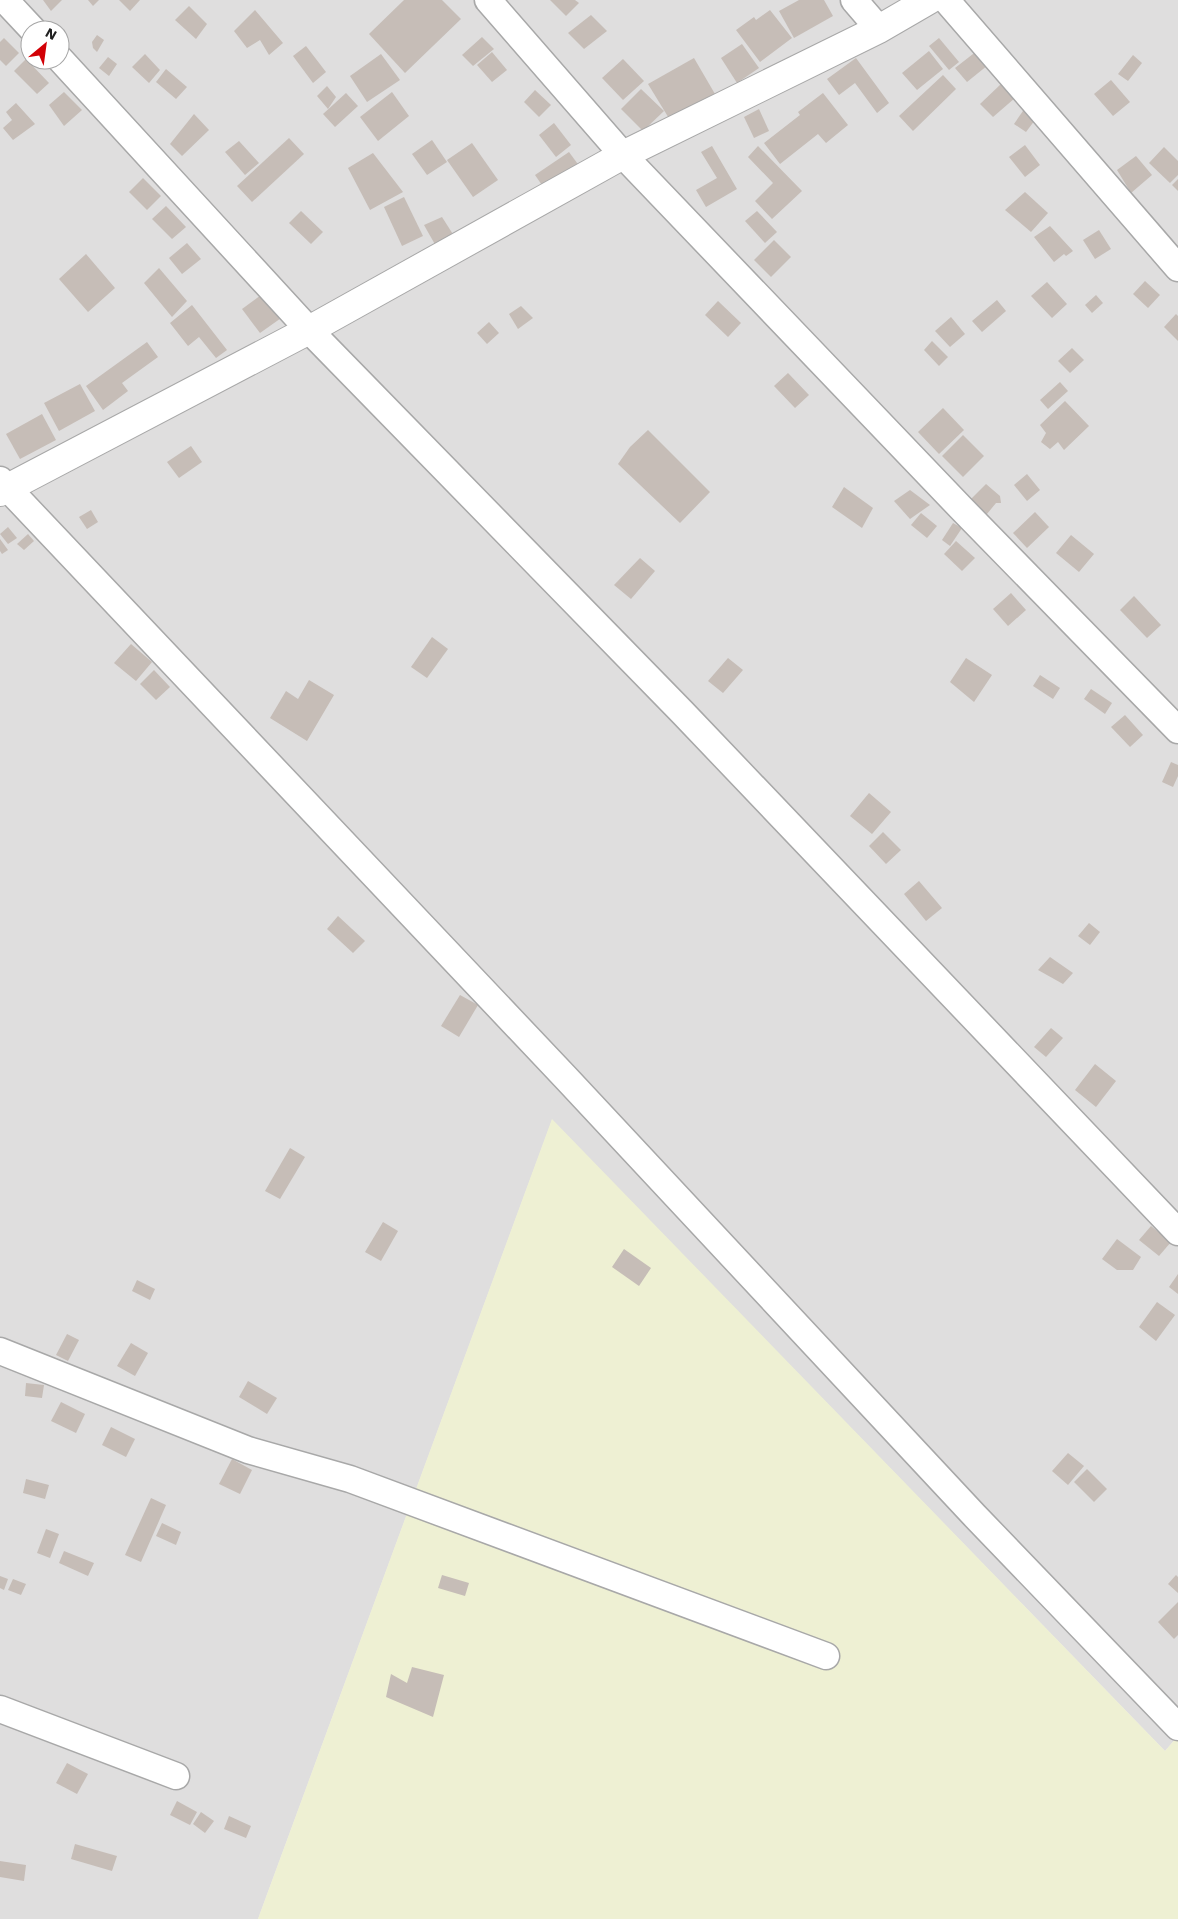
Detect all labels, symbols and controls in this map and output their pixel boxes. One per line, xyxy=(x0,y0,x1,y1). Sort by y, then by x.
north arrow xyxy=(20,20,70,70)
text: N xyxy=(43,24,60,43)

